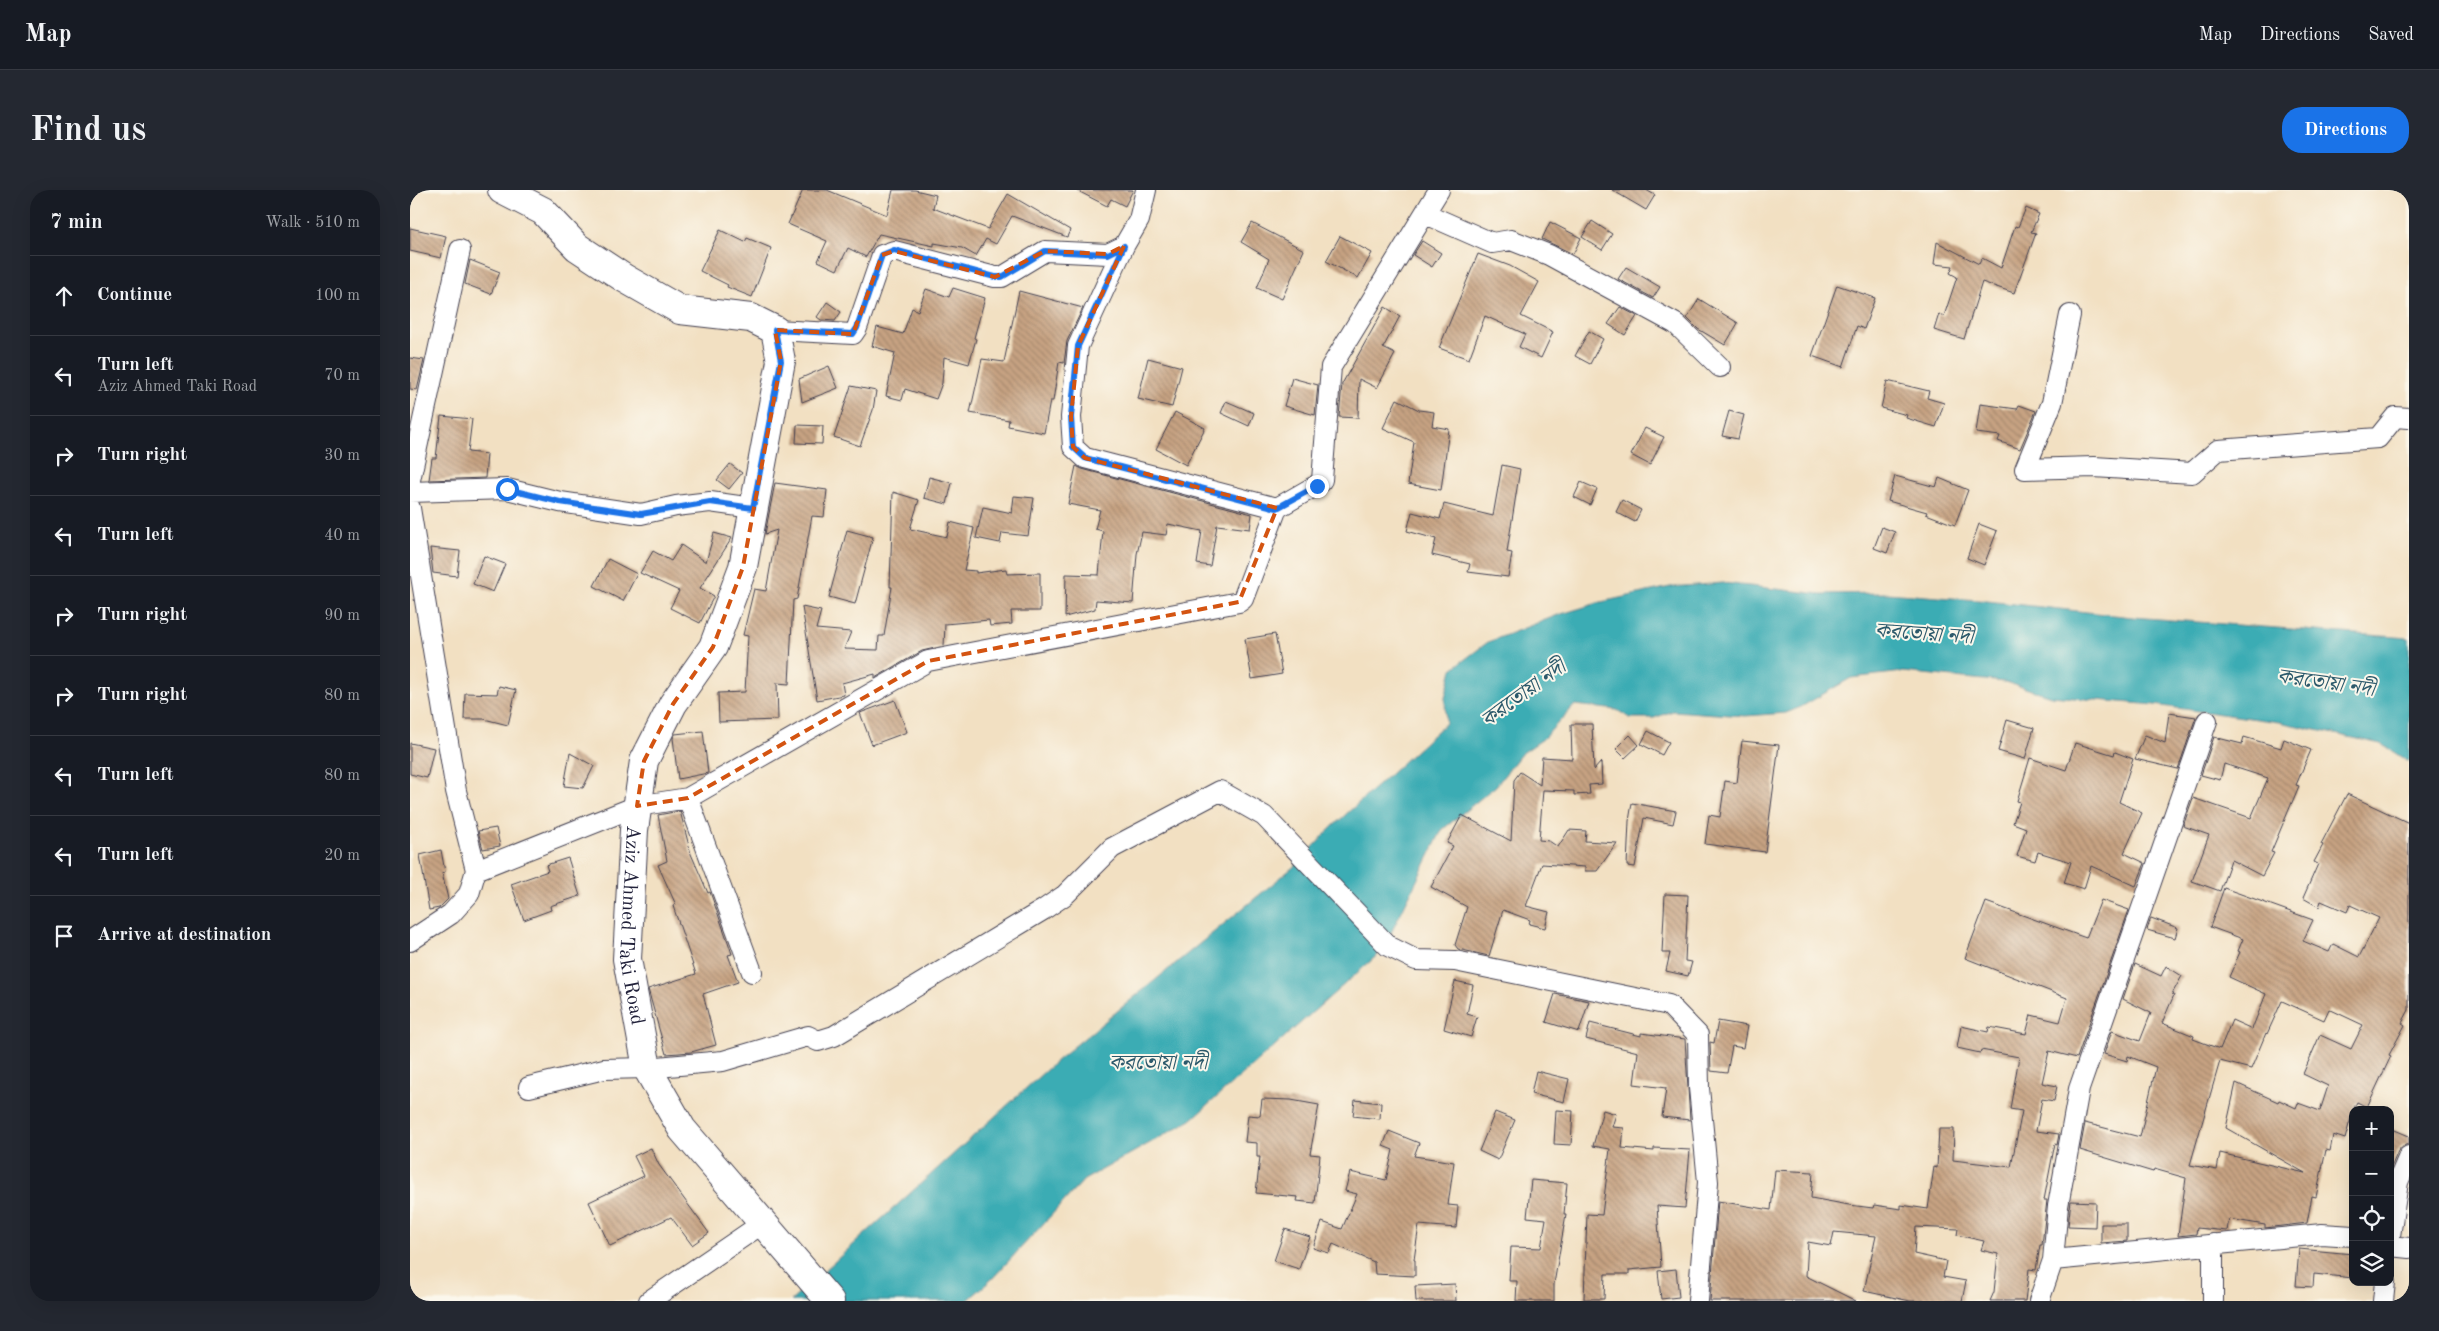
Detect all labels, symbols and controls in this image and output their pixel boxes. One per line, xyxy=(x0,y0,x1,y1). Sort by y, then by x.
text: Map xyxy=(25,23,72,47)
text: Map xyxy=(2199,26,2232,44)
text: Directions xyxy=(2260,26,2340,44)
text: Saved xyxy=(2368,26,2414,44)
button: Directions xyxy=(2282,107,2409,153)
text: Find us xyxy=(30,113,146,148)
text: 7 min xyxy=(50,212,103,233)
text: Walk · 510 m xyxy=(265,215,360,231)
icon: ahead xyxy=(50,282,78,310)
text: Continue xyxy=(97,286,172,305)
text: 100 m xyxy=(315,288,360,304)
text: Turn left xyxy=(97,356,174,375)
icon: left xyxy=(50,362,78,390)
text: 70 m xyxy=(324,368,360,384)
text: Aziz Ahmed Taki Road xyxy=(97,379,257,395)
icon: right xyxy=(50,442,78,470)
text: Turn right xyxy=(97,446,187,465)
text: 30 m xyxy=(324,448,360,464)
route end xyxy=(1306,475,1329,498)
route start xyxy=(496,478,519,501)
icon: left xyxy=(50,522,78,550)
text: Turn left xyxy=(97,526,174,545)
text: 40 m xyxy=(324,528,360,544)
icon: right xyxy=(50,602,78,630)
text: Turn right xyxy=(97,606,187,625)
text: 90 m xyxy=(324,608,360,624)
water label: করতোয়া নদী xyxy=(1874,617,1977,649)
water label: করতোয়া নদী xyxy=(1476,652,1572,732)
water label: করতোয়া নদী xyxy=(2276,662,2379,701)
icon: right xyxy=(50,682,78,710)
text: Turn right xyxy=(97,686,187,705)
text: 80 m xyxy=(324,688,360,704)
icon: left xyxy=(50,762,78,790)
text: Turn left xyxy=(97,766,174,785)
text: 80 m xyxy=(324,768,360,784)
street label: Aziz Ahmed Taki Road xyxy=(615,825,647,1027)
icon: left xyxy=(50,842,78,870)
text: Turn left xyxy=(97,846,174,865)
text: 20 m xyxy=(324,848,360,864)
icon: arrive xyxy=(50,922,78,950)
text: Arrive at destination xyxy=(97,926,271,945)
water label: করতোয়া নদী xyxy=(1109,1049,1210,1074)
map controls xyxy=(2349,1106,2394,1286)
button: + xyxy=(2349,1106,2394,1151)
button: − xyxy=(2349,1151,2394,1196)
button: locate xyxy=(2349,1196,2394,1241)
button: layers xyxy=(2349,1241,2394,1286)

